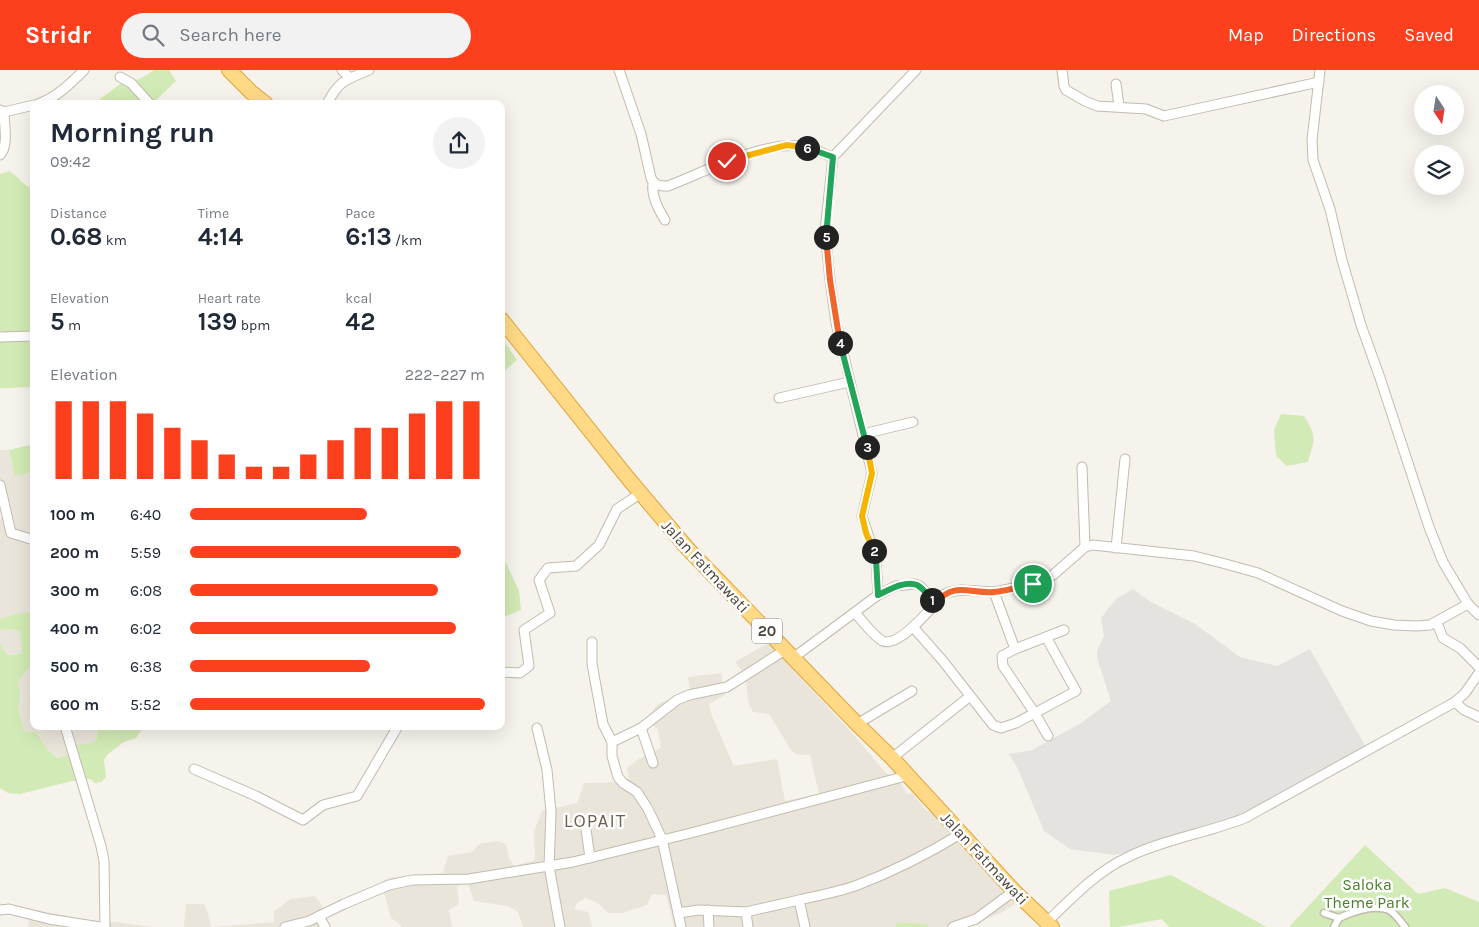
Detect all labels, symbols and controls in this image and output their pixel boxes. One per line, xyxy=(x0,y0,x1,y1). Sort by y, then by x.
search box xyxy=(121,13,471,58)
text: Stridr xyxy=(25,21,91,49)
icon: search xyxy=(139,21,167,49)
text: Search here xyxy=(179,24,281,46)
text: Map xyxy=(1228,24,1264,46)
text: Directions xyxy=(1292,24,1376,46)
text: Saved xyxy=(1404,24,1454,46)
north arrow xyxy=(1414,85,1464,135)
map controls xyxy=(1414,85,1464,195)
text: Morning run xyxy=(50,116,215,149)
button: share xyxy=(433,117,485,169)
pin: 6 xyxy=(794,136,820,160)
pin xyxy=(706,140,748,182)
text: 6 xyxy=(803,140,812,157)
button: layers xyxy=(1414,145,1464,195)
icon: check xyxy=(713,147,741,175)
text: 09:42 xyxy=(50,152,91,171)
text: Distance xyxy=(50,205,107,222)
text: Time xyxy=(198,205,229,222)
text: Pace xyxy=(345,205,375,222)
text: 0.68 xyxy=(50,222,103,251)
text: 4:14 xyxy=(198,222,243,251)
text: 6:13 xyxy=(345,222,392,251)
pin: 5 xyxy=(814,224,838,250)
text: 5 xyxy=(822,229,831,246)
text: km xyxy=(103,232,127,249)
text: /km xyxy=(392,232,422,249)
text: Elevation xyxy=(50,290,109,307)
text: Heart rate xyxy=(198,290,261,307)
text: kcal xyxy=(345,290,372,307)
text: 5 xyxy=(50,307,65,336)
text: 139 xyxy=(198,307,237,336)
text: 42 xyxy=(345,307,375,336)
text: m xyxy=(65,317,81,334)
text: bpm xyxy=(237,317,270,334)
pin: 4 xyxy=(828,330,852,356)
text: 4 xyxy=(836,335,845,352)
text: Elevation xyxy=(50,365,118,384)
text: 222–227 m xyxy=(405,365,485,384)
pin: 3 xyxy=(854,434,880,460)
text: 3 xyxy=(863,439,872,456)
text: 100 m xyxy=(50,505,95,524)
text: 6:40 xyxy=(130,505,161,524)
street label: Jalan Fatmawati xyxy=(658,516,753,617)
pin: 2 xyxy=(862,538,886,564)
text: 200 m xyxy=(50,543,99,562)
text: 5:59 xyxy=(130,543,161,562)
text: 2 xyxy=(870,543,879,560)
pin xyxy=(1012,563,1054,605)
icon: arrive xyxy=(1019,570,1047,598)
text: 300 m xyxy=(50,581,99,600)
text: 6:08 xyxy=(130,581,162,600)
pin: 1 xyxy=(920,588,944,612)
text: 1 xyxy=(930,592,935,609)
road number: 20 xyxy=(752,618,782,644)
text: 400 m xyxy=(50,619,99,638)
text: 6:02 xyxy=(130,619,162,638)
text: 500 m xyxy=(50,657,99,676)
text: 6:38 xyxy=(130,657,162,676)
text: 600 m xyxy=(50,695,99,714)
text: 5:52 xyxy=(130,695,161,714)
street label: Jalan Fatmawati xyxy=(937,808,1032,909)
district label: LOPAIT xyxy=(564,810,626,832)
park label: Saloka Theme Park xyxy=(1324,875,1410,912)

